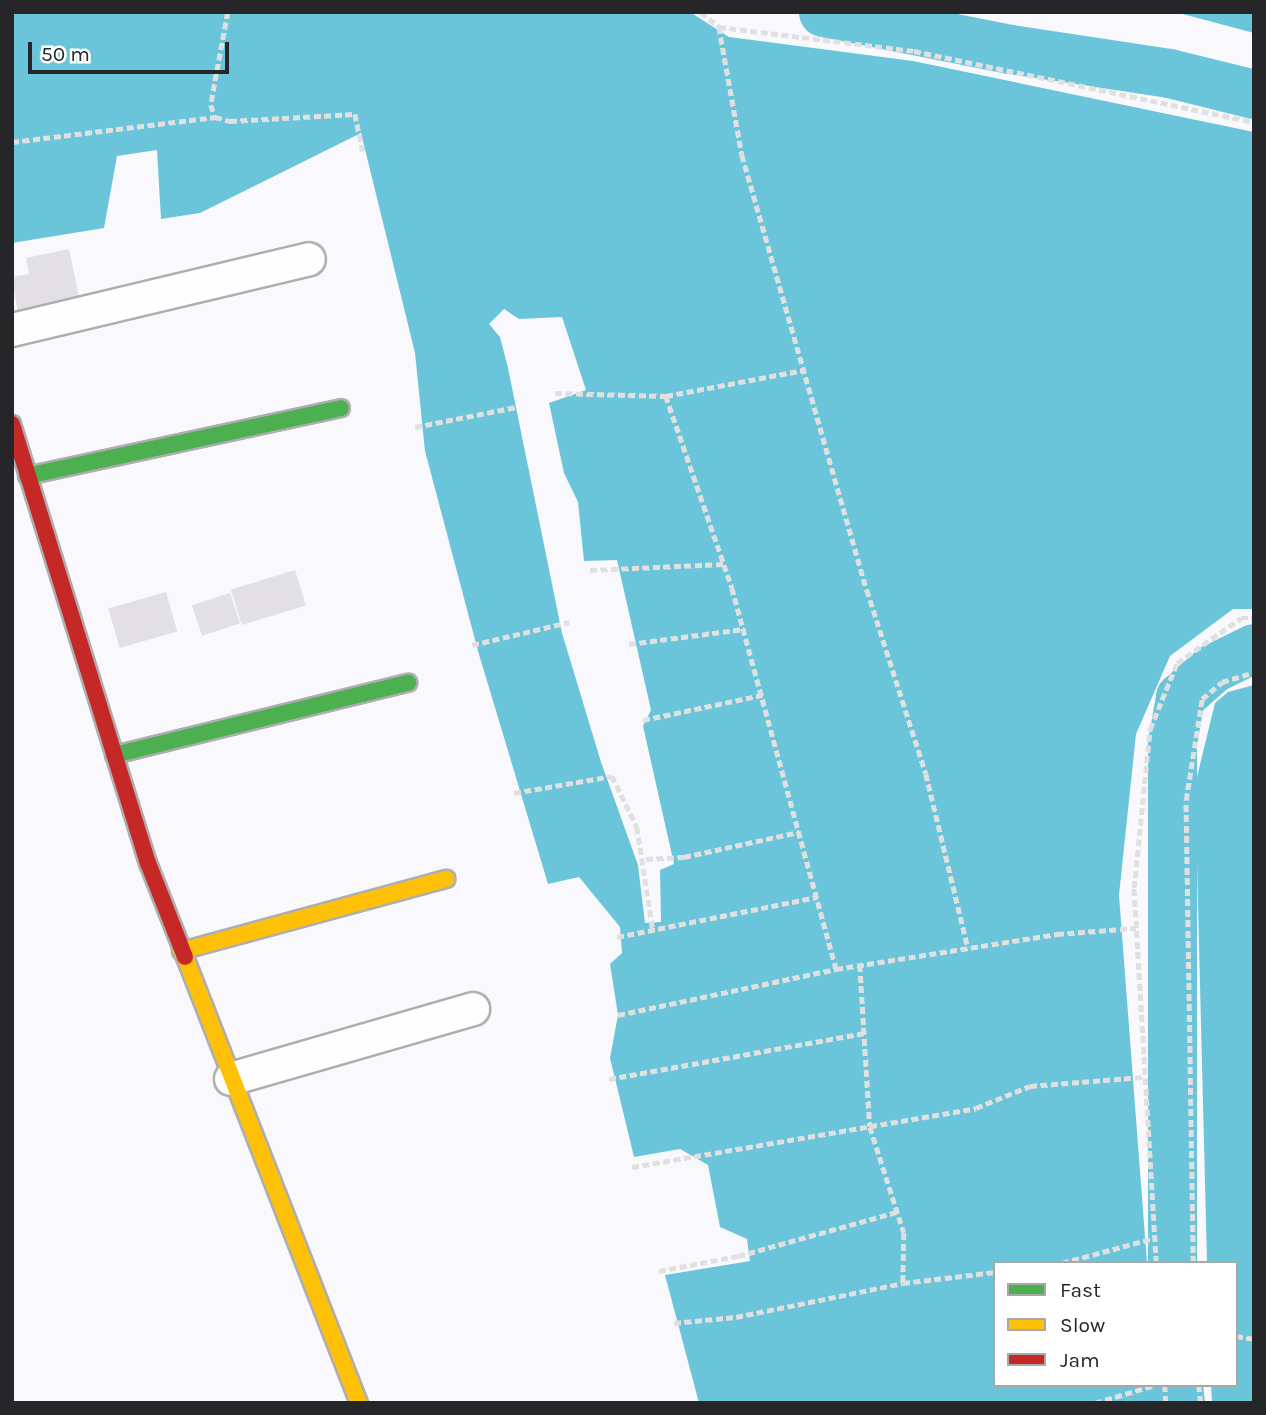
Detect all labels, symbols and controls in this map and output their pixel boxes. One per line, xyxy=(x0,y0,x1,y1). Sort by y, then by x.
scale bar xyxy=(32,28,233,72)
text: 50 m xyxy=(41,42,90,66)
legend xyxy=(993,1261,1238,1387)
text: Fast xyxy=(1060,1278,1101,1302)
text: Slow xyxy=(1060,1313,1105,1337)
text: Jam xyxy=(1060,1348,1100,1372)

